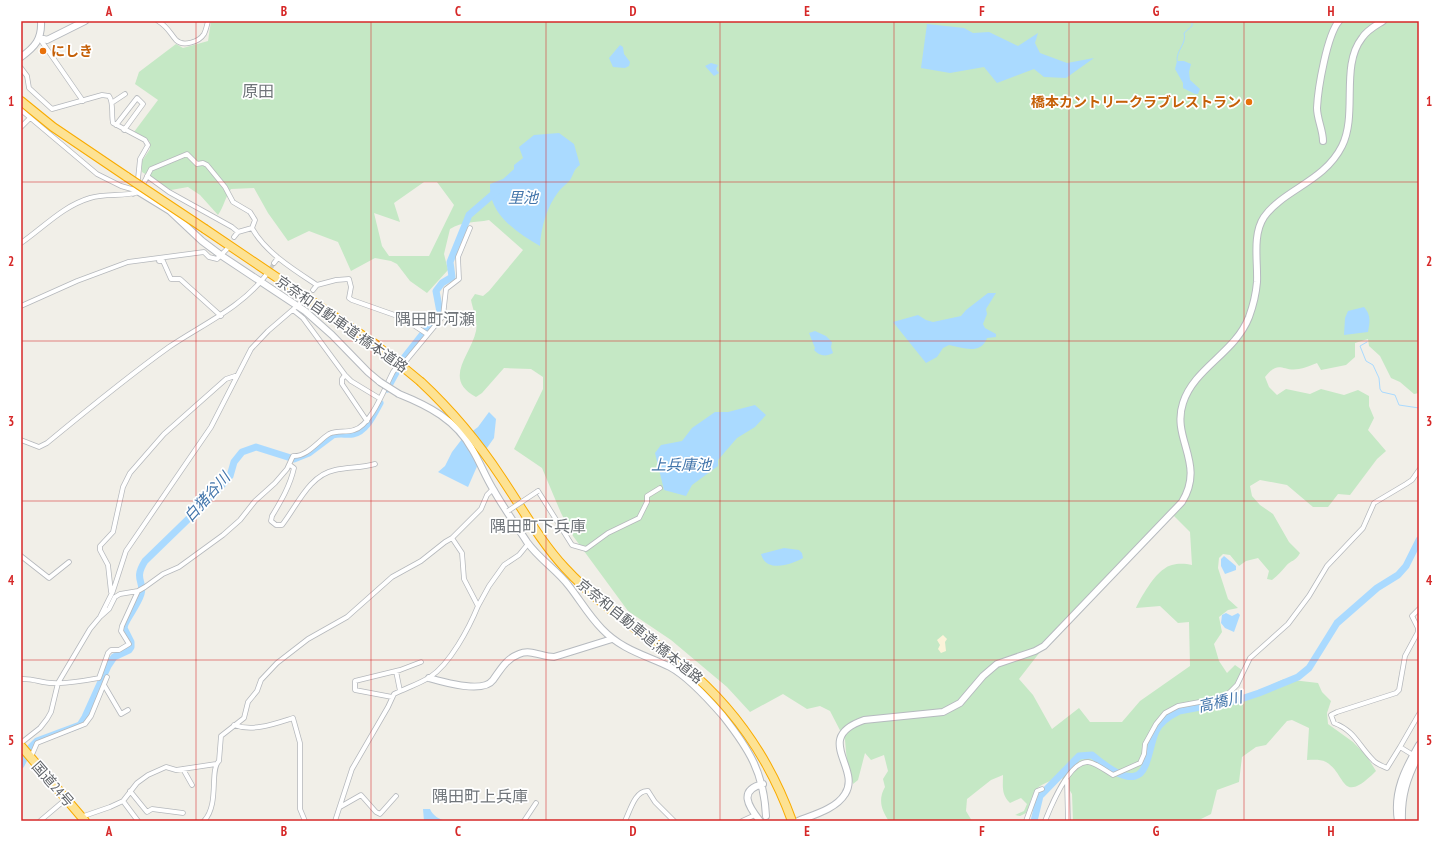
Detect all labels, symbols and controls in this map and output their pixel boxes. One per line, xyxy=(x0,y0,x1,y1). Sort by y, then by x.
text: A xyxy=(105,3,113,20)
text: B xyxy=(281,3,287,20)
text: C xyxy=(455,3,461,20)
text: D xyxy=(630,3,637,20)
text: E xyxy=(804,3,810,20)
text: F xyxy=(979,3,985,20)
text: G xyxy=(1153,3,1160,20)
text: H xyxy=(1328,3,1335,20)
place label: にしき xyxy=(51,42,93,60)
marker: にしき xyxy=(38,46,48,56)
district label: 原田 xyxy=(242,81,274,101)
text: 1 xyxy=(8,93,14,110)
place label: 橋本カントリークラブレストラン xyxy=(1031,93,1241,111)
text: 1 xyxy=(1426,93,1432,110)
marker: 橋本カントリークラブレストラン xyxy=(1244,97,1254,107)
water label: 里池 xyxy=(508,188,540,207)
text: 2 xyxy=(8,253,14,270)
text: 2 xyxy=(1426,253,1432,270)
street label: 京奈和自動車道;橋本道路 xyxy=(273,272,411,376)
district label: 隅田町河瀬 xyxy=(395,309,475,329)
text: 3 xyxy=(8,413,14,430)
text: 3 xyxy=(1426,413,1432,430)
water label: 上兵庫池 xyxy=(651,455,713,474)
water label: 白猪谷川 xyxy=(179,467,235,525)
district label: 隅田町下兵庫 xyxy=(490,516,586,536)
text: 4 xyxy=(8,572,15,589)
text: 4 xyxy=(1426,572,1433,589)
street label: 京奈和自動車道;橋本道路 xyxy=(573,575,707,687)
water label: 高橋川 xyxy=(1196,687,1246,716)
text: 5 xyxy=(8,732,14,749)
text: 5 xyxy=(1426,732,1432,749)
street label: 国道24号 xyxy=(28,757,78,811)
district label: 隅田町上兵庫 xyxy=(432,786,528,806)
text: A xyxy=(105,823,113,840)
text: B xyxy=(281,823,287,840)
text: C xyxy=(455,823,461,840)
text: D xyxy=(630,823,637,840)
text: E xyxy=(804,823,810,840)
text: F xyxy=(979,823,985,840)
text: G xyxy=(1153,823,1160,840)
text: H xyxy=(1328,823,1335,840)

